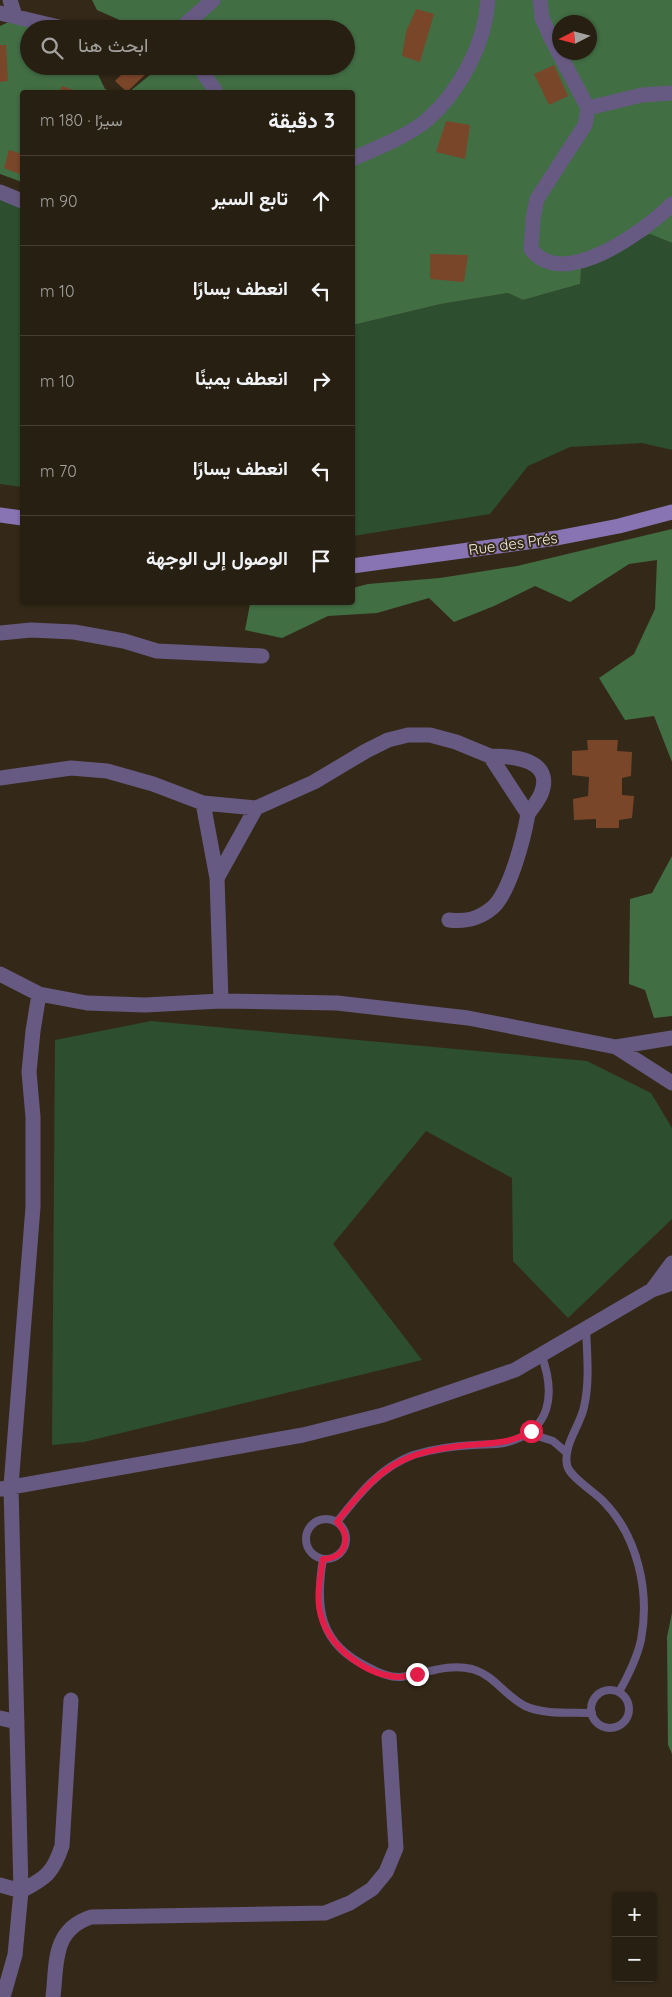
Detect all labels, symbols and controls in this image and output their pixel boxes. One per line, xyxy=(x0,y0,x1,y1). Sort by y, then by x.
north arrow xyxy=(552,15,597,60)
search box xyxy=(20,20,355,75)
text: ابحث هنا xyxy=(78,33,148,57)
icon: search xyxy=(38,34,66,62)
text: 3 دقيقة xyxy=(268,107,335,133)
text: سيرًا · 180 m xyxy=(40,110,123,130)
text: تابع السير xyxy=(212,186,288,210)
icon: ahead xyxy=(307,187,335,215)
text: 90 m xyxy=(40,191,77,211)
text: انعطف يسارًا xyxy=(193,276,288,300)
icon: left xyxy=(307,277,335,305)
text: 10 m xyxy=(40,281,74,301)
text: انعطف يمينًا xyxy=(195,366,288,390)
icon: right xyxy=(307,367,335,395)
text: 10 m xyxy=(40,371,74,391)
text: انعطف يسارًا xyxy=(193,456,288,480)
icon: left xyxy=(307,457,335,485)
text: 70 m xyxy=(40,461,77,481)
street label: Rue des Prés xyxy=(467,528,559,559)
text: الوصول إلى الوجهة xyxy=(146,546,288,570)
icon: arrive xyxy=(307,547,335,575)
route start xyxy=(520,1420,543,1443)
route end xyxy=(406,1663,429,1686)
map controls xyxy=(612,1892,657,1982)
button: + xyxy=(612,1892,657,1937)
button: − xyxy=(612,1937,657,1982)

